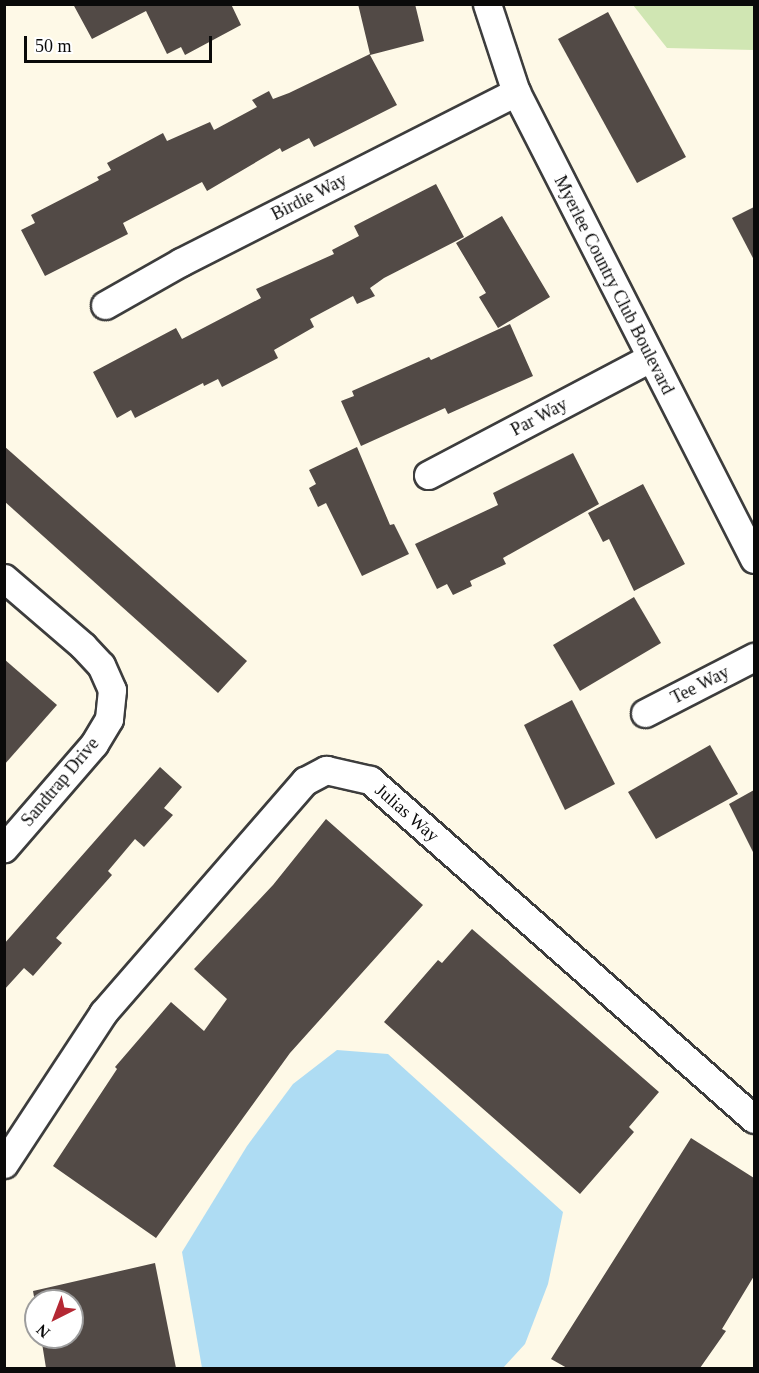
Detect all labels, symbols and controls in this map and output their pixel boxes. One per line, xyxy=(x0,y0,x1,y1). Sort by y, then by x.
scale bar xyxy=(27,24,214,62)
text: 50 m xyxy=(35,36,72,56)
street label: Birdie Way xyxy=(268,169,350,225)
street label: Myerlee Country Club Boulevard xyxy=(549,172,679,398)
street label: Par Way xyxy=(507,393,571,441)
street label: Tee Way xyxy=(667,661,733,709)
street label: Sandtrap Drive xyxy=(17,733,103,831)
street label: Julias Way xyxy=(370,779,444,847)
north arrow xyxy=(24,1289,84,1349)
text: N xyxy=(33,1321,53,1341)

